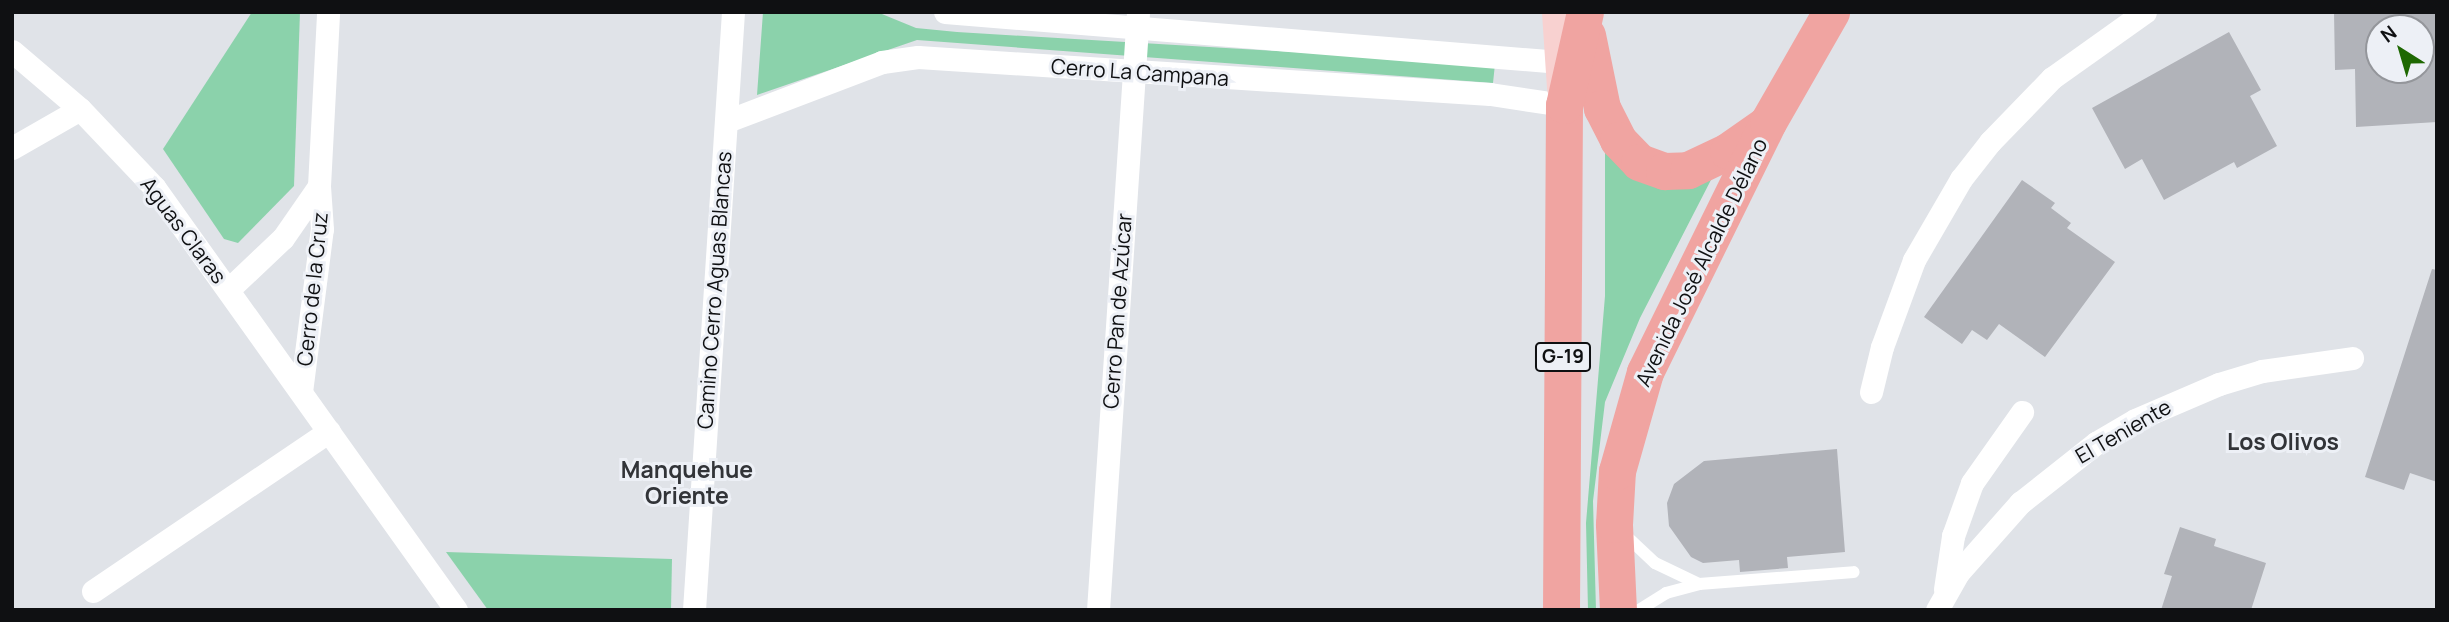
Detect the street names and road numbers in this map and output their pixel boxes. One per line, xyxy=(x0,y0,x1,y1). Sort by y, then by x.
street label: Cerro La Campana xyxy=(1050,53,1230,91)
street label: Avenida José Alcalde Délano xyxy=(1630,134,1772,390)
street label: Camino Cerro Aguas Blancas xyxy=(692,150,736,430)
street label: Aguas Claras xyxy=(136,172,232,288)
street label: Cerro de la Cruz xyxy=(291,211,333,367)
street label: Cerro Pan de Azúcar xyxy=(1098,212,1136,410)
road number: G-19 xyxy=(1533,342,1593,372)
street label: El Teniente xyxy=(2071,394,2175,468)

